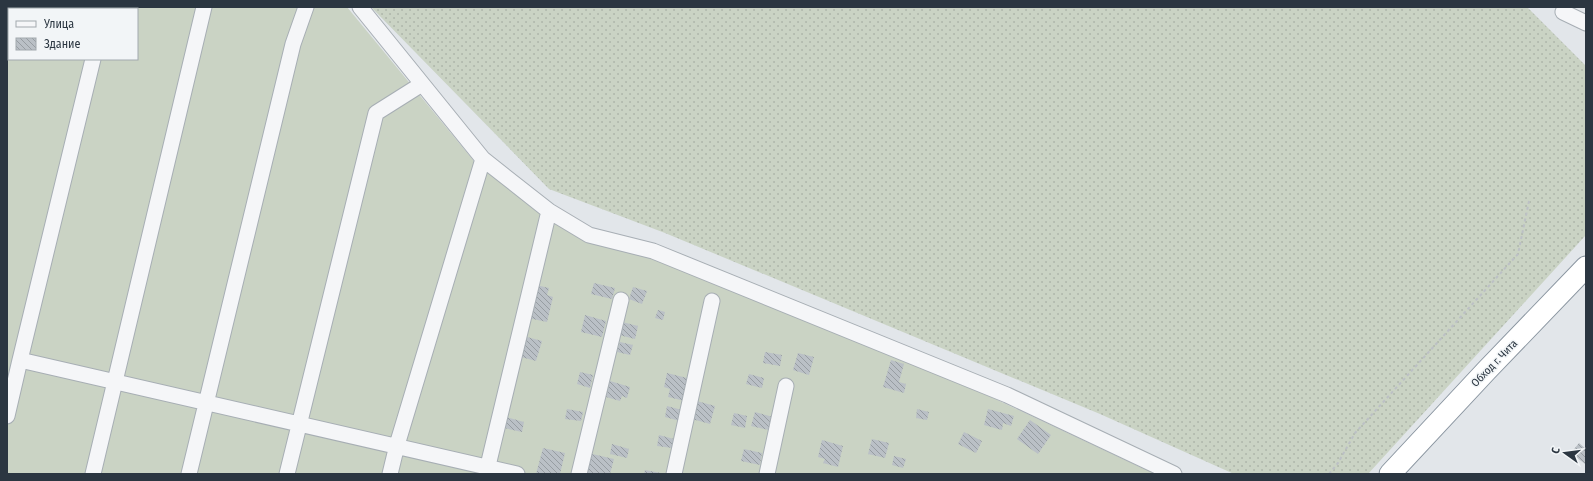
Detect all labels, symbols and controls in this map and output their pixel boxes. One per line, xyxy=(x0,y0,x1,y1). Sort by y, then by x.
legend xyxy=(8,8,138,60)
text: Улица xyxy=(43,17,74,31)
text: Здание xyxy=(44,37,80,51)
street label: Обход г. Чита xyxy=(1469,337,1520,390)
north arrow xyxy=(1545,433,1585,473)
text: С xyxy=(1549,446,1563,455)

